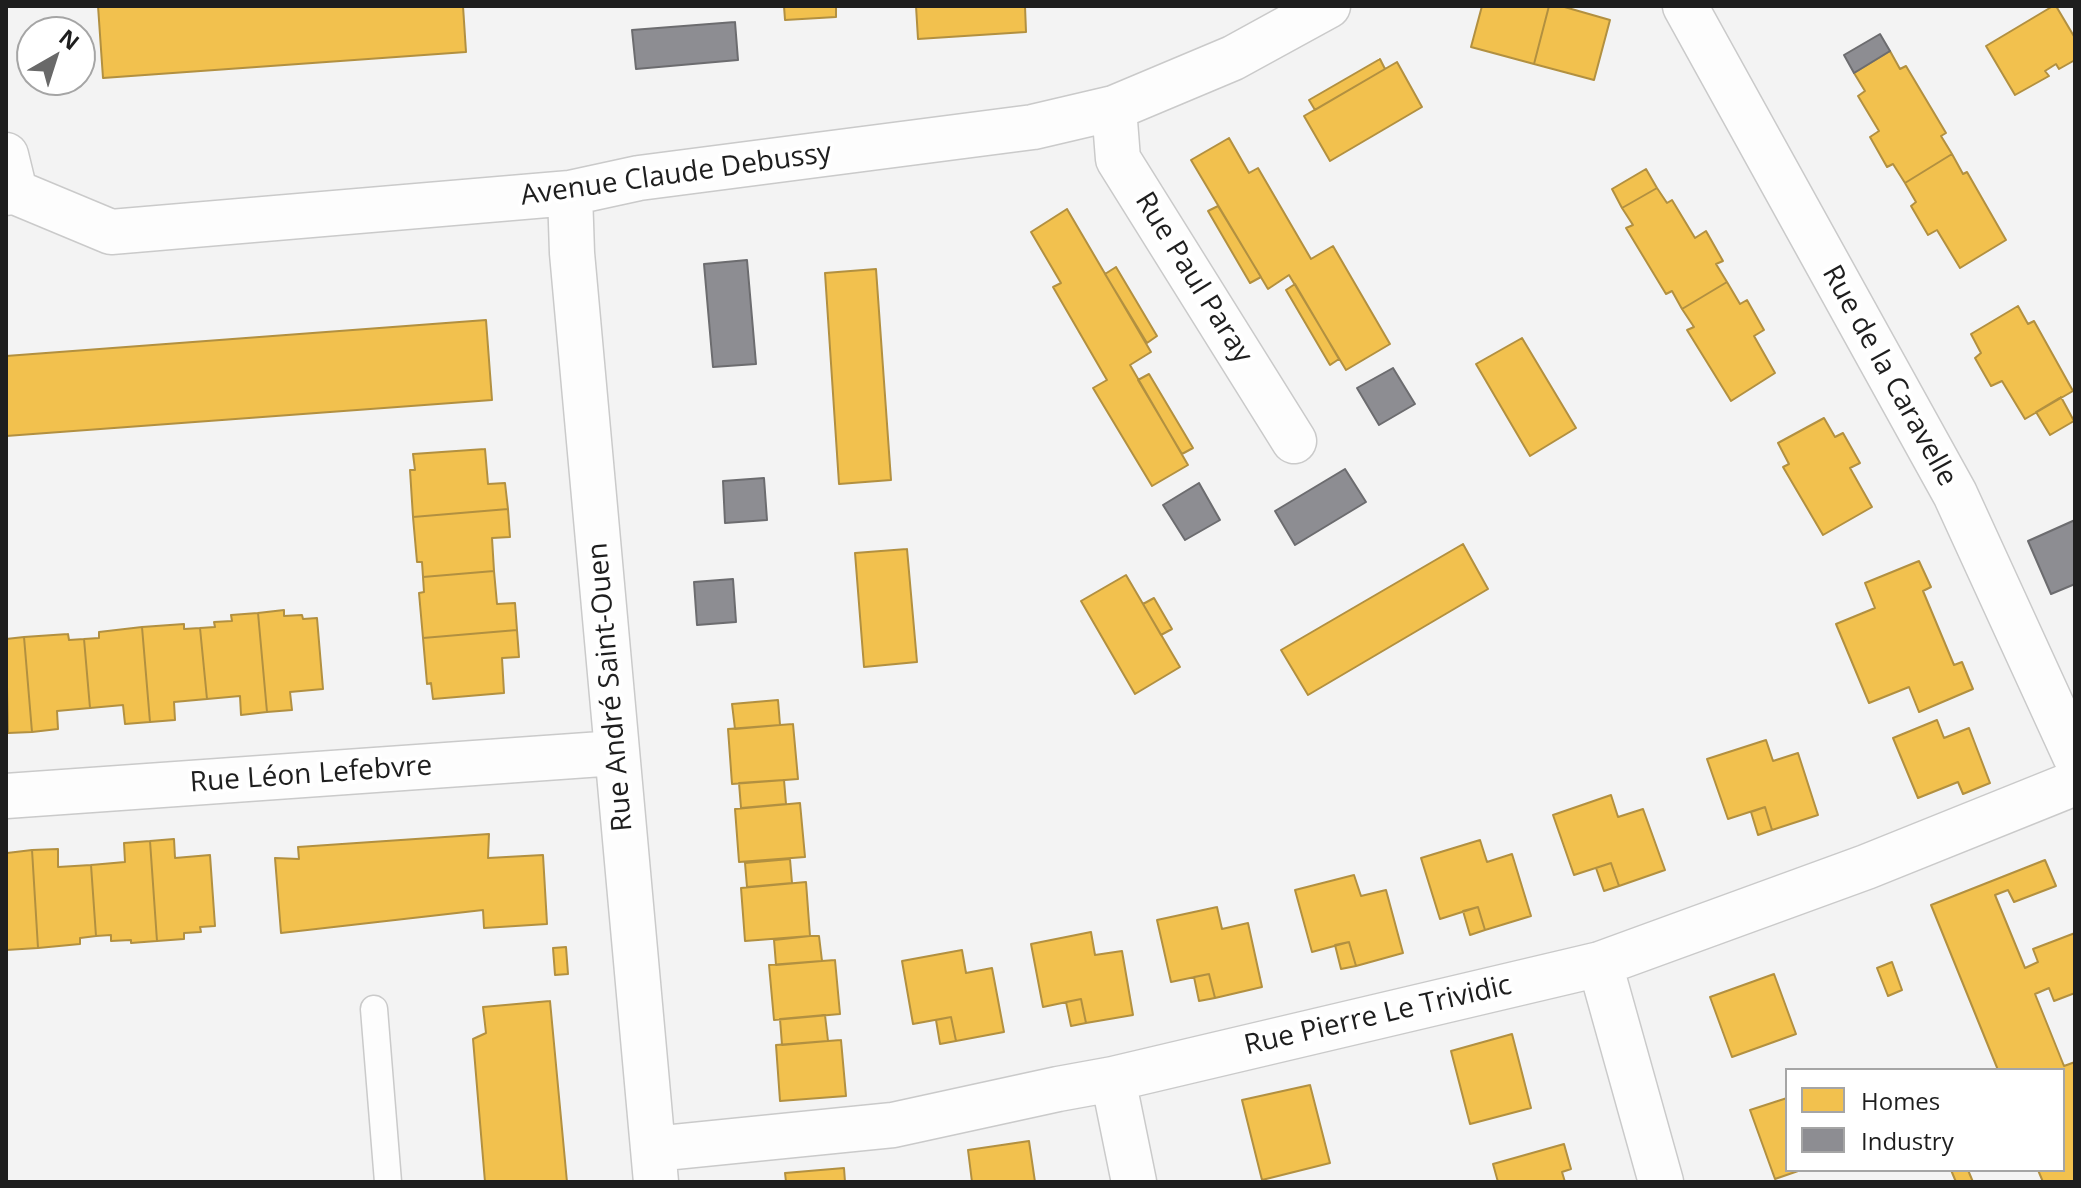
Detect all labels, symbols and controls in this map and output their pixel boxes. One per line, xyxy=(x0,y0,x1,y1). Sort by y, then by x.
north arrow xyxy=(16,16,96,96)
text: N xyxy=(53,22,86,56)
street label: Avenue Claude Debussy xyxy=(519,137,833,213)
street label: Rue Paul Paray xyxy=(1127,186,1259,370)
street label: Rue de la Caravelle xyxy=(1814,260,1964,492)
street label: Rue André Saint-Ouen xyxy=(582,541,640,833)
street label: Rue Léon Lefebvre xyxy=(189,750,433,800)
street label: Rue Pierre Le Trividic xyxy=(1241,969,1515,1063)
legend xyxy=(1785,1068,2065,1172)
text: Homes xyxy=(1861,1084,1940,1117)
text: Industry xyxy=(1861,1124,1954,1157)

